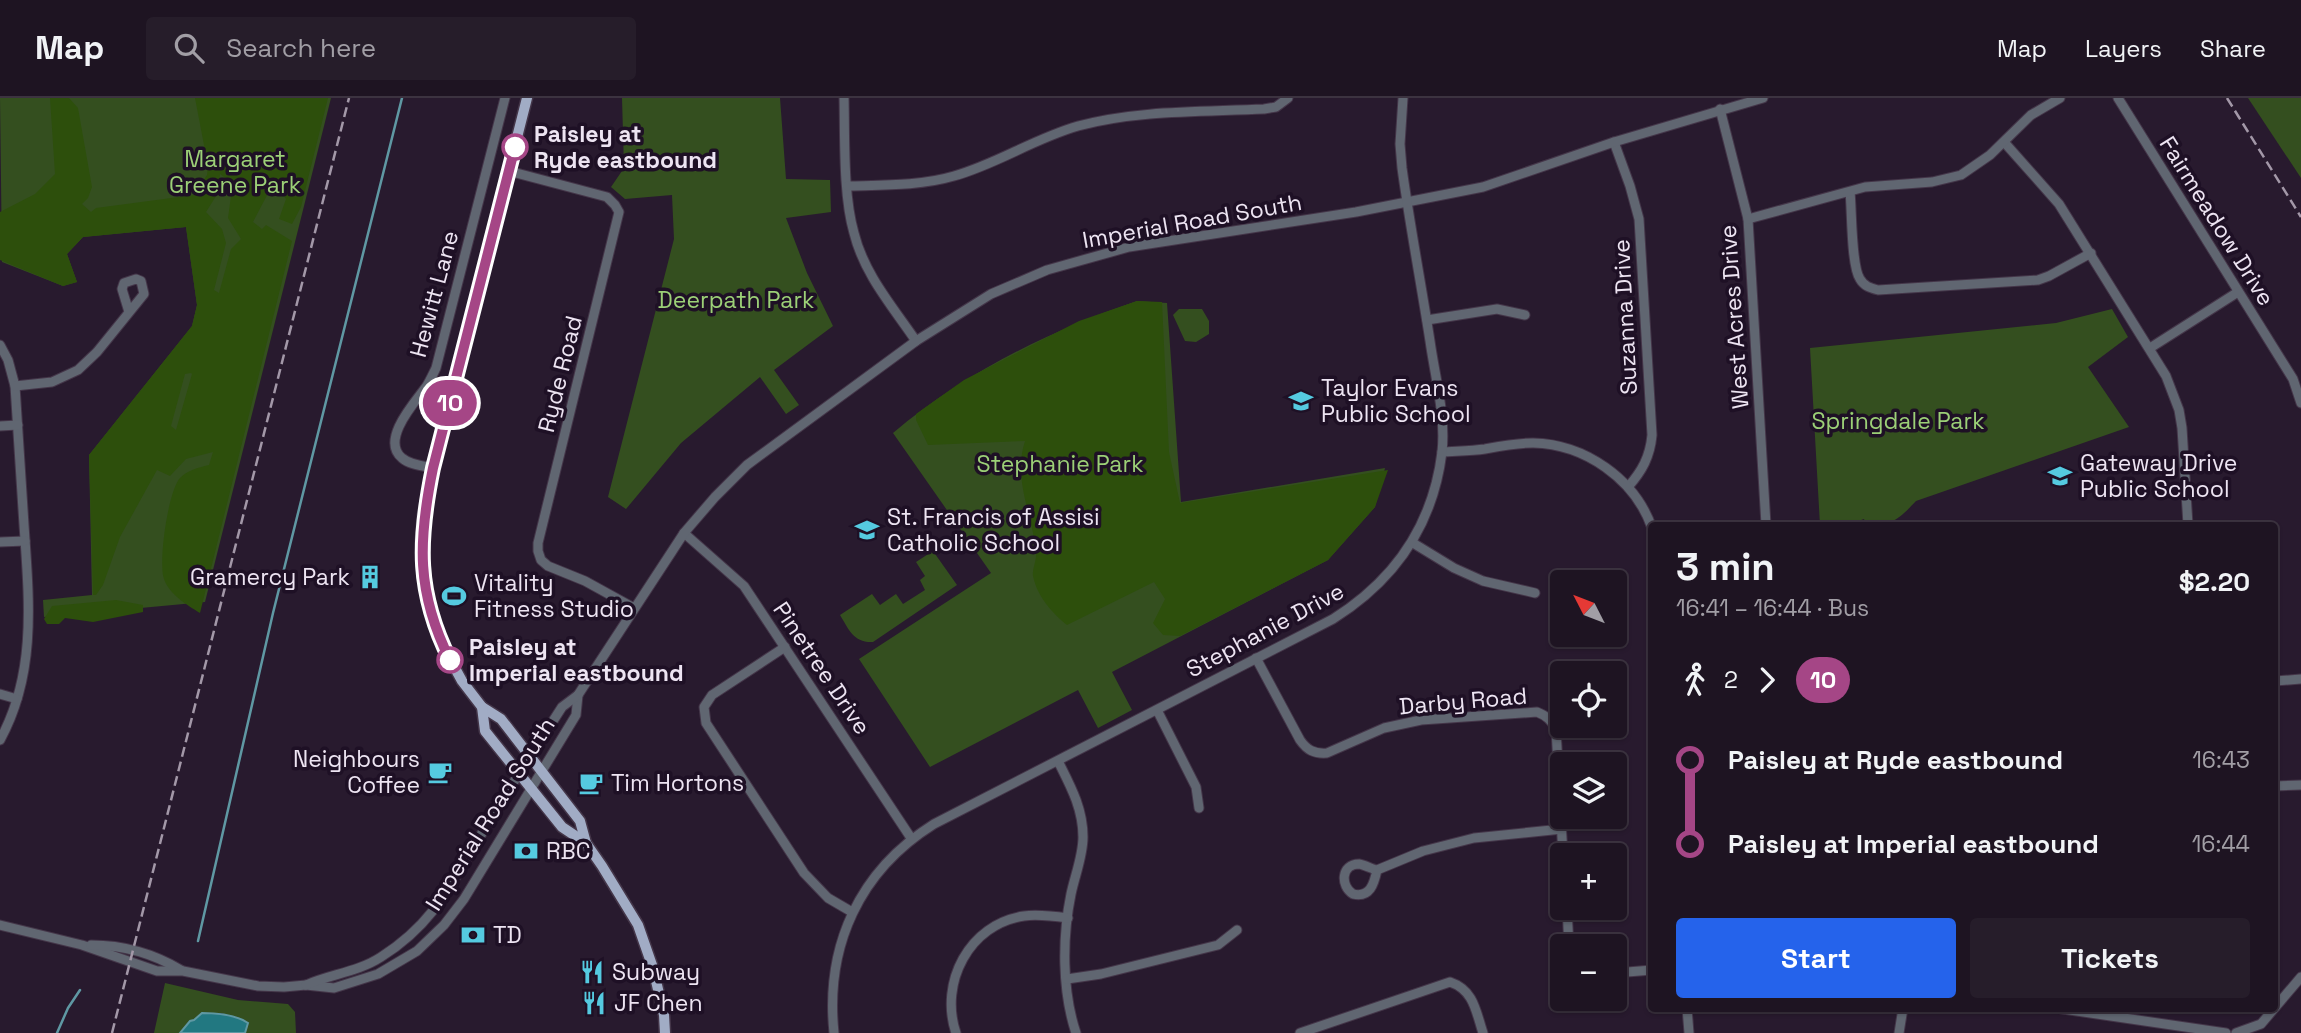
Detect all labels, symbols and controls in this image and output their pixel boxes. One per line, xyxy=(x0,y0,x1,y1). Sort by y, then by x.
search box xyxy=(146,17,636,80)
text: Map xyxy=(35,27,104,69)
icon: search xyxy=(170,29,208,67)
text: Search here xyxy=(226,31,376,65)
text: Map xyxy=(1997,33,2047,64)
text: Layers xyxy=(2085,33,2162,64)
text: Share xyxy=(2200,33,2266,64)
place label: Paisley at Ryde eastbound xyxy=(534,119,717,175)
street label: Fairmeadow Drive xyxy=(2153,131,2281,311)
marker: Paisley at Ryde eastbound xyxy=(502,134,528,160)
park label: Margaret Greene Park xyxy=(169,144,301,200)
street label: Imperial Road South xyxy=(1080,187,1304,255)
street label: West Acres Drive xyxy=(1713,224,1755,410)
street label: Hewitt Lane xyxy=(403,227,465,361)
street label: Suzanna Drive xyxy=(1606,238,1644,396)
park label: Deerpath Park xyxy=(658,285,814,315)
street label: Ryde Road xyxy=(531,312,589,436)
place label: Taylor Evans Public School xyxy=(1321,373,1471,429)
line badge: 10 xyxy=(419,380,482,426)
text: 10 xyxy=(437,387,463,418)
school or university icon: Taylor Evans Public School xyxy=(1287,387,1315,415)
park label: Springdale Park xyxy=(1811,406,1985,436)
place label: Gateway Drive Public School xyxy=(2080,448,2237,504)
park label: Stephanie Park xyxy=(976,449,1144,479)
school or university icon: Gateway Drive Public School xyxy=(2046,462,2074,490)
place label: St. Francis of Assisi Catholic School xyxy=(887,502,1100,558)
school or university icon: St. Francis of Assisi Catholic School xyxy=(853,516,881,544)
text: 3 min xyxy=(1676,543,1775,591)
place label: Gramercy Park xyxy=(190,562,350,592)
building icon: Gramercy Park xyxy=(356,563,384,591)
text: $2.20 xyxy=(2179,565,2250,599)
place label: Vitality Fitness Studio xyxy=(474,568,634,624)
north arrow xyxy=(1550,570,1628,648)
map controls xyxy=(1550,570,1627,1011)
street label: Stephanie Drive xyxy=(1181,576,1349,684)
sports icon: Vitality Fitness Studio xyxy=(440,582,468,610)
text: 16:41 – 16:44 · Bus xyxy=(1676,593,1869,623)
street label: Pinetree Drive xyxy=(767,596,877,740)
place label: Paisley at Imperial eastbound xyxy=(469,632,684,688)
marker: Paisley at Imperial eastbound xyxy=(437,647,463,673)
button: locate xyxy=(1550,661,1627,738)
icon: walk xyxy=(1676,661,1714,699)
icon: forward xyxy=(1748,661,1786,699)
text: 10 xyxy=(1810,664,1836,695)
text: 2 xyxy=(1724,665,1738,695)
street label: Darby Road xyxy=(1398,680,1528,722)
street label: Imperial Road South xyxy=(418,712,562,916)
text: Paisley at Ryde eastbound xyxy=(1728,743,2063,777)
place label: Neighbours Coffee xyxy=(293,744,420,800)
text: 16:43 xyxy=(2192,745,2250,775)
button: layers xyxy=(1550,752,1627,829)
cafe icon: Neighbours Coffee xyxy=(426,758,454,786)
place label: Tim Hortons xyxy=(611,768,744,798)
cafe icon: Tim Hortons xyxy=(577,769,605,797)
text: Paisley at Imperial eastbound xyxy=(1728,827,2099,861)
text: 16:44 xyxy=(2192,829,2250,859)
place label: RBC xyxy=(546,836,590,866)
bank icon: RBC xyxy=(512,837,540,865)
button: + xyxy=(1550,843,1627,920)
button: Start xyxy=(1676,918,1956,998)
button: Tickets xyxy=(1970,918,2250,998)
place label: TD xyxy=(493,920,522,950)
bank icon: TD xyxy=(459,921,487,949)
button: − xyxy=(1550,934,1627,1011)
place label: Subway xyxy=(612,957,700,987)
restaurant icon: Subway xyxy=(578,958,606,986)
place label: JF Chen xyxy=(614,988,703,1018)
restaurant icon: JF Chen xyxy=(580,989,608,1017)

